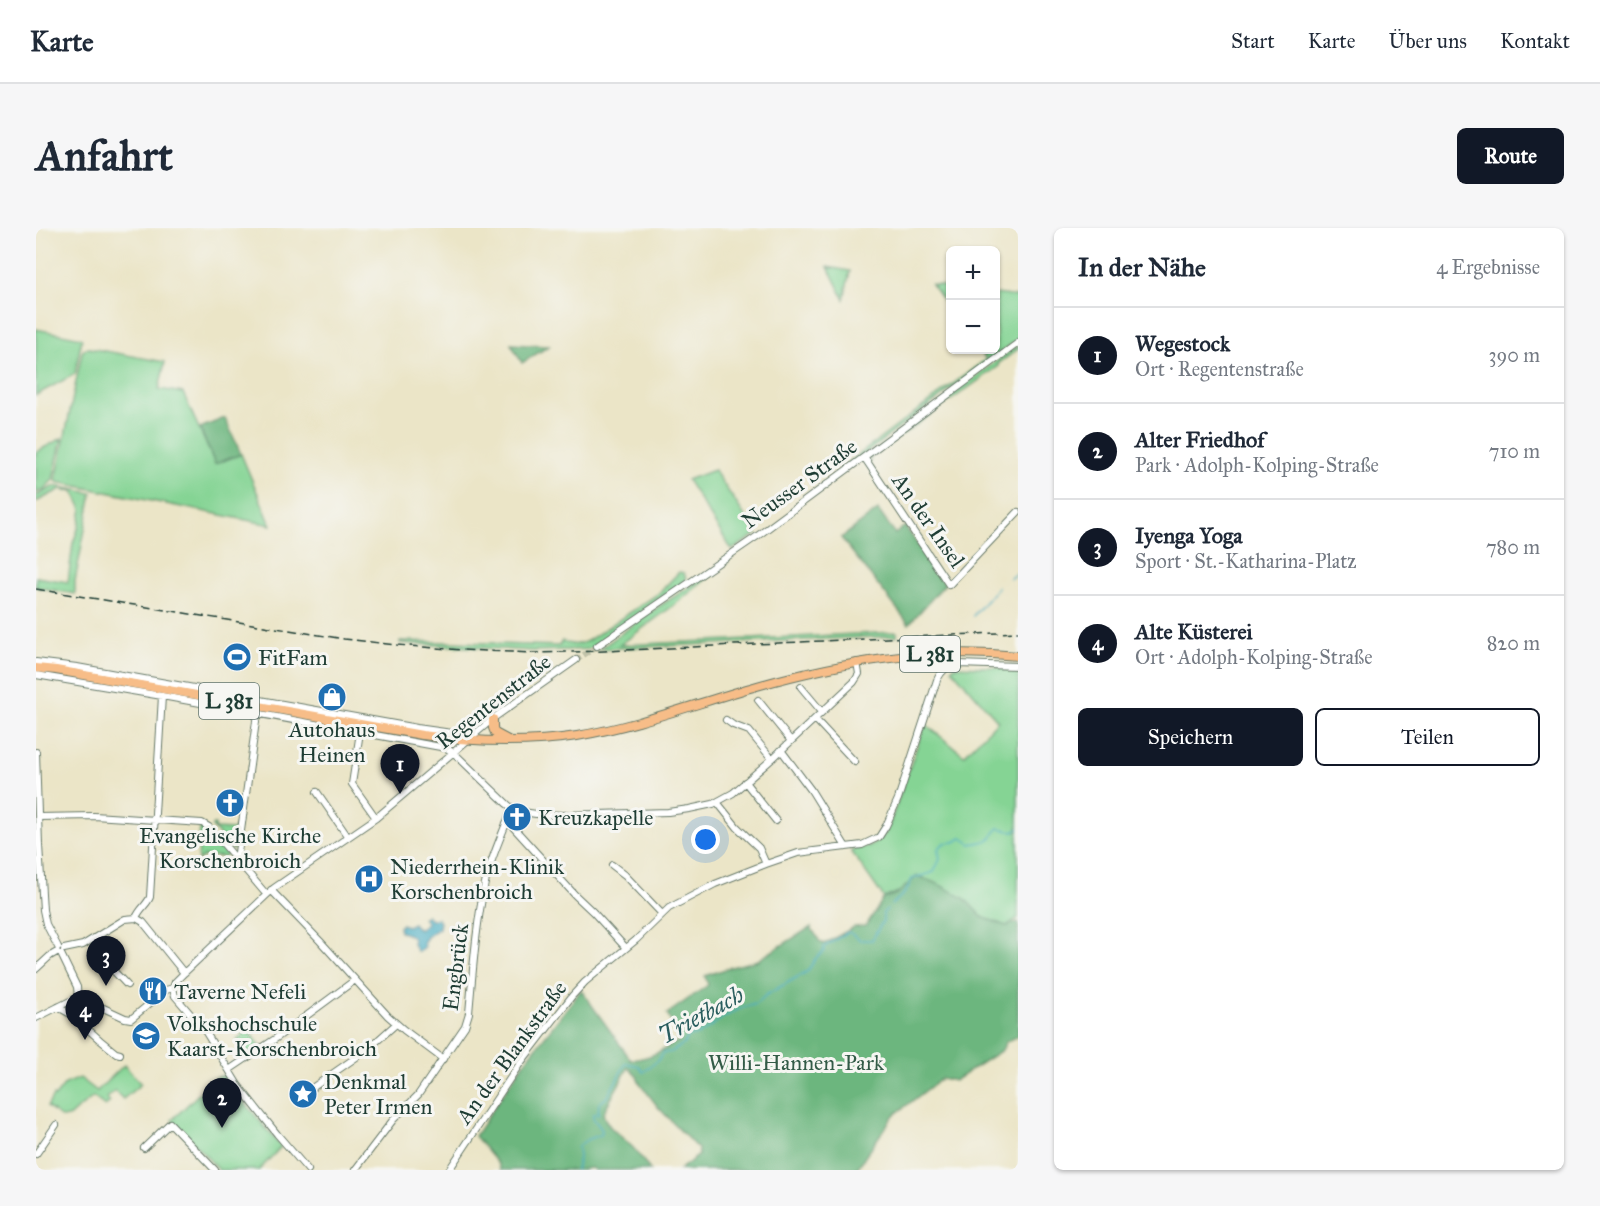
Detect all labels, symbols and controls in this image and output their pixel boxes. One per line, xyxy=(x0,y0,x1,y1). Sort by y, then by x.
text: Karte xyxy=(30,24,94,59)
text: Start xyxy=(1231,28,1275,54)
text: Karte xyxy=(1308,28,1356,54)
text: Über uns xyxy=(1389,28,1467,54)
text: Kontakt xyxy=(1500,28,1570,54)
button: Route xyxy=(1457,128,1564,184)
text: Anfahrt xyxy=(36,130,173,182)
map controls xyxy=(946,246,1000,354)
button: + xyxy=(946,246,1000,300)
text: In der Nähe xyxy=(1078,251,1206,283)
text: 4 Ergebnisse xyxy=(1436,255,1540,279)
button: − xyxy=(946,300,1000,354)
text: Wegestock xyxy=(1135,330,1230,357)
text: 1 xyxy=(1094,343,1101,367)
text: 390 m xyxy=(1489,343,1540,367)
text: Ort · Regentenstraße xyxy=(1135,357,1304,381)
text: Alter Friedhof xyxy=(1135,426,1265,453)
street label: Neusser Straße xyxy=(736,433,862,534)
text: 2 xyxy=(1093,439,1102,463)
text: 710 m xyxy=(1489,439,1540,463)
text: Park · Adolph-Kolping-Straße xyxy=(1135,453,1379,477)
street label: An der Insel xyxy=(886,467,971,573)
text: Iyenga Yoga xyxy=(1135,522,1243,549)
text: 3 xyxy=(1094,535,1102,559)
text: 780 m xyxy=(1486,535,1540,559)
text: Sport · St.-Katharina-Platz xyxy=(1135,549,1357,573)
text: Alte Küsterei xyxy=(1135,618,1253,645)
text: 4 xyxy=(1092,631,1103,655)
text: 820 m xyxy=(1487,631,1540,655)
road number: L 381 xyxy=(900,636,960,672)
sports icon: FitFam xyxy=(221,641,253,673)
place label: FitFam xyxy=(258,644,328,671)
text: Ort · Adolph-Kolping-Straße xyxy=(1135,645,1373,669)
street label: Regentenstraße xyxy=(430,648,556,755)
shop icon: Autohaus Heinen xyxy=(316,681,348,713)
road number: L 381 xyxy=(199,683,259,719)
button: Speichern xyxy=(1078,708,1303,766)
button: Teilen xyxy=(1315,708,1540,766)
place label: Autohaus Heinen xyxy=(288,716,375,768)
pin: 1 xyxy=(380,744,420,794)
church icon: Evangelische Kirche Korschenbroich xyxy=(214,787,246,819)
church icon: Kreuzkapelle xyxy=(501,801,533,833)
place label: Kreuzkapelle xyxy=(538,804,653,831)
place label: Evangelische Kirche Korschenbroich xyxy=(139,822,321,874)
your location xyxy=(691,825,720,854)
place label: Niederrhein-Klinik Korschenbroich xyxy=(390,853,565,905)
hospital icon: Niederrhein-Klinik Korschenbroich xyxy=(353,863,385,895)
street label: Engbrück xyxy=(437,921,474,1012)
pin: 3 xyxy=(86,936,126,986)
restaurant icon: Taverne Nefeli xyxy=(137,975,169,1007)
street label: An der Blankstraße xyxy=(450,975,572,1130)
place label: Taverne Nefeli xyxy=(174,978,306,1005)
water label: Trietbach xyxy=(653,979,749,1051)
pin: 4 xyxy=(65,990,104,1040)
place label: Volkshochschule Kaarst-Korschenbroich xyxy=(166,1010,377,1062)
school or university icon: Volkshochschule Kaarst-Korschenbroich xyxy=(130,1020,162,1052)
park label: Willi-Hannen-Park xyxy=(708,1049,885,1076)
place label: Denkmal Peter Irmen xyxy=(324,1068,432,1120)
pin: 2 xyxy=(202,1078,242,1128)
place icon: Denkmal Peter Irmen xyxy=(287,1078,319,1110)

